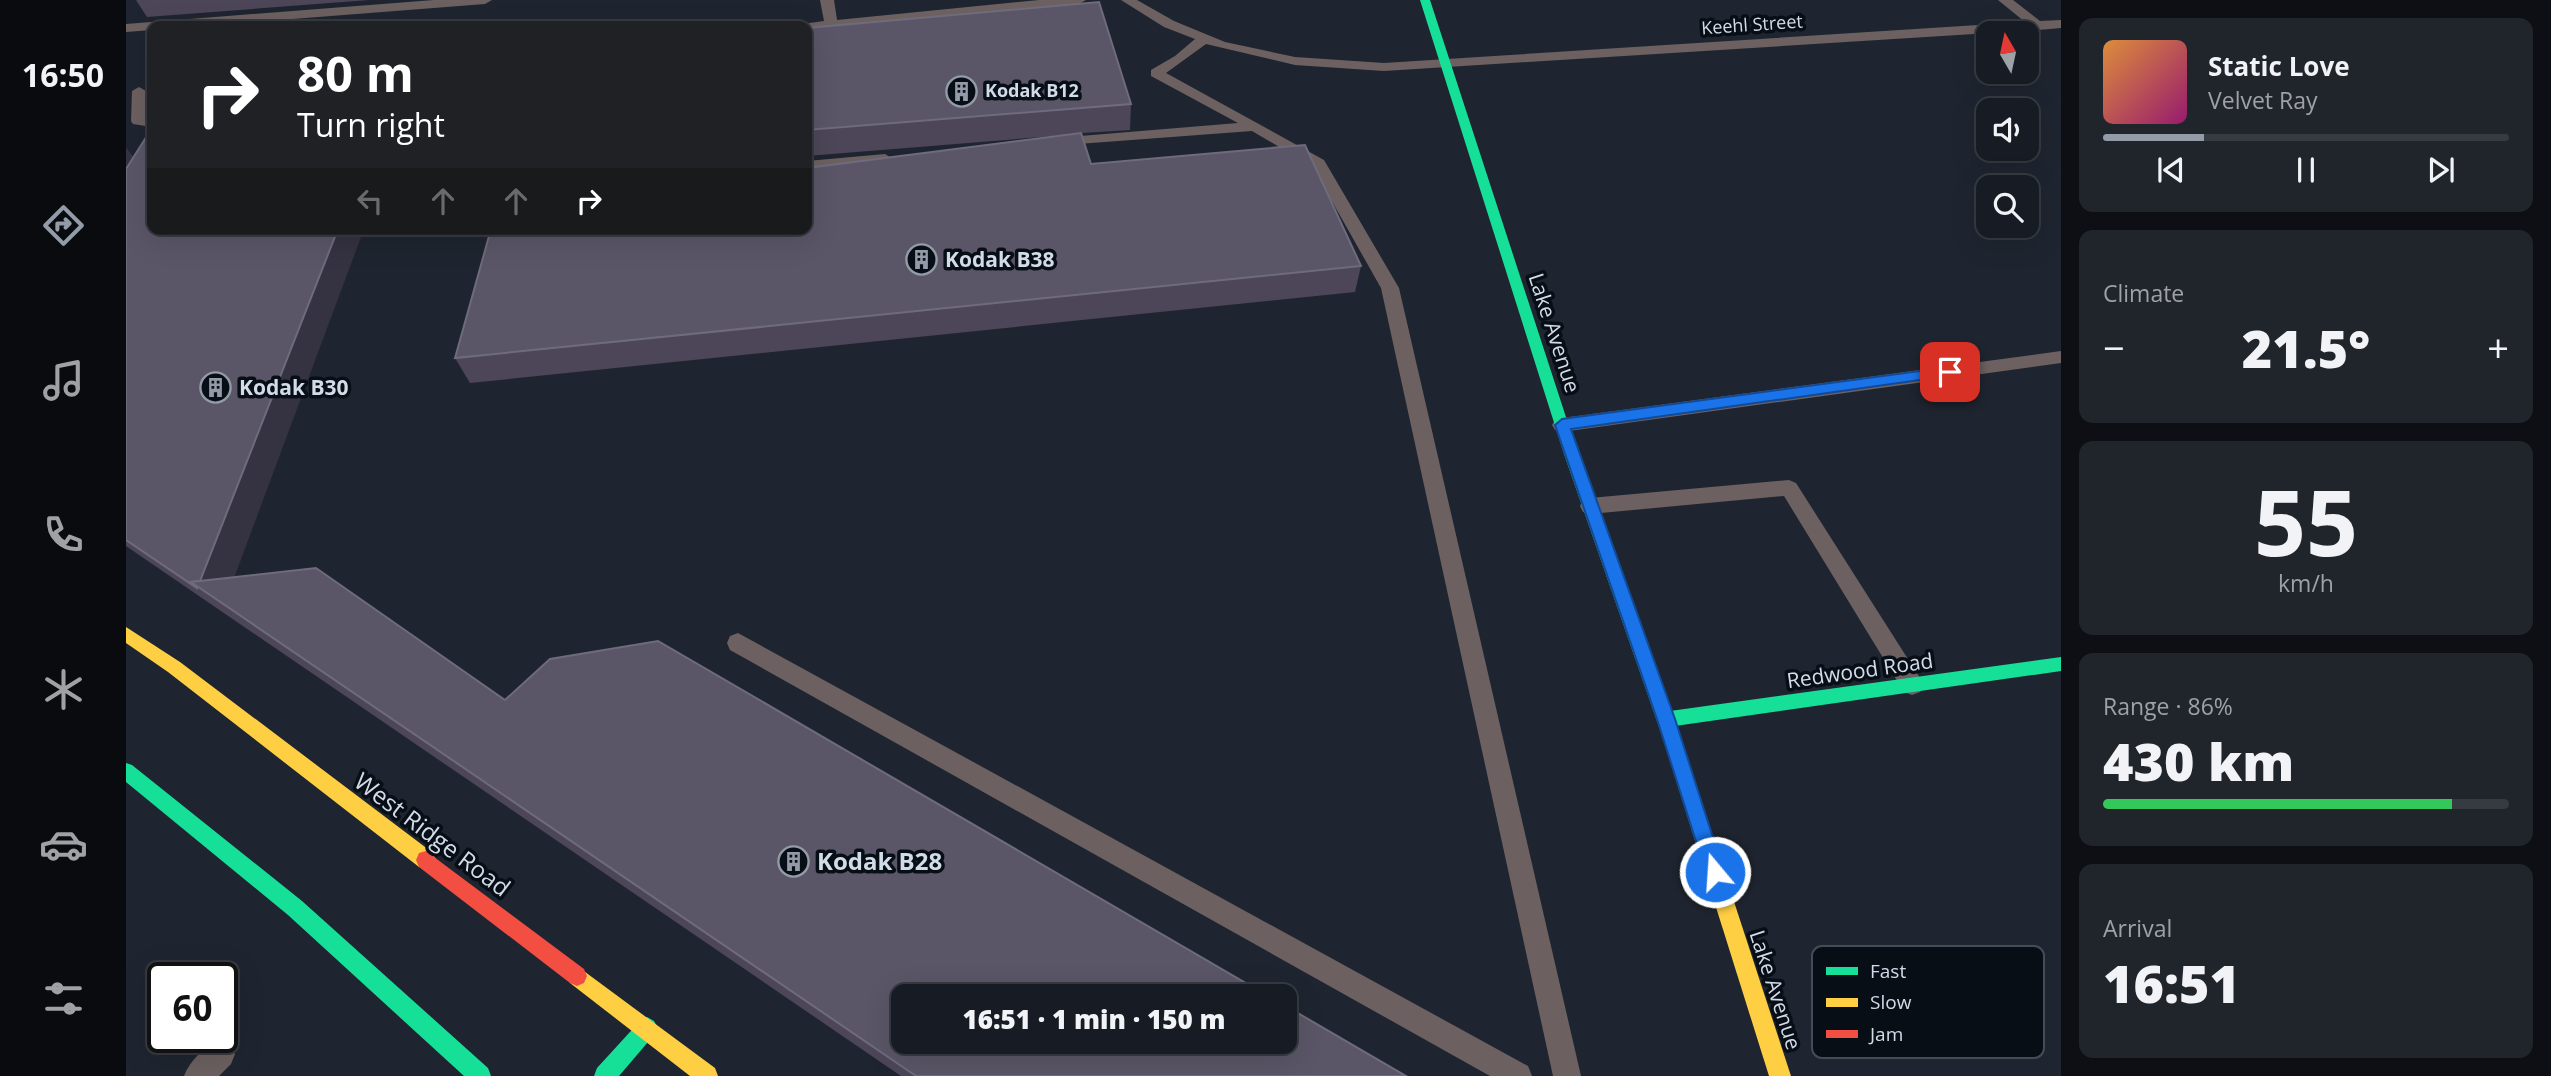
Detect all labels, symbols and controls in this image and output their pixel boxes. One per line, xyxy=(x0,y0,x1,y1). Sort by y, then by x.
street label: Keehl Street xyxy=(1700,8,1804,40)
north arrow xyxy=(1976,21,2039,84)
map controls xyxy=(1976,21,2039,238)
text: 80 m xyxy=(297,40,414,106)
text: Static Love xyxy=(2208,48,2350,84)
icon: right xyxy=(182,49,273,140)
text: 16:50 xyxy=(22,53,104,96)
building icon: Kodak B12 xyxy=(945,74,979,108)
place label: Kodak B12 xyxy=(985,78,1079,102)
text: Velvet Ray xyxy=(2208,84,2318,116)
button: sound xyxy=(1976,98,2039,161)
text: Turn right xyxy=(297,103,445,146)
icon: previous xyxy=(2152,151,2190,189)
icon: pause xyxy=(2287,151,2325,189)
icon: next xyxy=(2422,151,2460,189)
button: search xyxy=(1976,175,2039,238)
icon: left xyxy=(351,182,389,220)
icon: ahead xyxy=(424,182,462,220)
icon: ahead xyxy=(497,182,535,220)
icon: right xyxy=(570,182,608,220)
icon: directions xyxy=(39,201,88,250)
building icon: Kodak B38 xyxy=(905,243,939,277)
place label: Kodak B38 xyxy=(945,245,1055,273)
street label: Lake Avenue xyxy=(1522,269,1587,396)
text: Climate xyxy=(2103,277,2184,309)
text: 21.5° xyxy=(2242,312,2370,383)
text: − xyxy=(2103,321,2125,373)
text: + xyxy=(2487,321,2509,373)
pin xyxy=(1920,342,1980,402)
icon: arrive xyxy=(1931,353,1969,391)
icon: music xyxy=(39,356,88,405)
building icon: Kodak B30 xyxy=(199,371,233,405)
place label: Kodak B30 xyxy=(239,373,349,401)
text: 55 xyxy=(2254,459,2358,583)
icon: phone xyxy=(39,510,88,559)
text: km/h xyxy=(2278,567,2334,599)
street label: Redwood Road xyxy=(1785,646,1935,694)
icon: climate xyxy=(39,665,88,714)
text: Range · 86% xyxy=(2103,690,2233,722)
text: 430 km xyxy=(2103,725,2294,796)
street label: West Ridge Road xyxy=(348,764,518,903)
icon: car xyxy=(39,820,88,869)
position arrow xyxy=(1678,835,1752,909)
place label: Kodak B28 xyxy=(817,844,942,877)
building icon: Kodak B28 xyxy=(777,845,811,879)
text: Arrival xyxy=(2103,912,2172,944)
street label: Lake Avenue xyxy=(1743,926,1808,1053)
legend xyxy=(1812,946,2044,1058)
text: 16:51 xyxy=(2103,947,2240,1018)
text: Fast xyxy=(1870,958,1906,984)
speed limit sign: 60 xyxy=(147,962,238,1053)
icon: filters xyxy=(39,974,88,1023)
text: Slow xyxy=(1870,989,1912,1015)
text: 16:51 · 1 min · 150 m xyxy=(963,1001,1225,1037)
text: Jam xyxy=(1868,1021,1903,1047)

